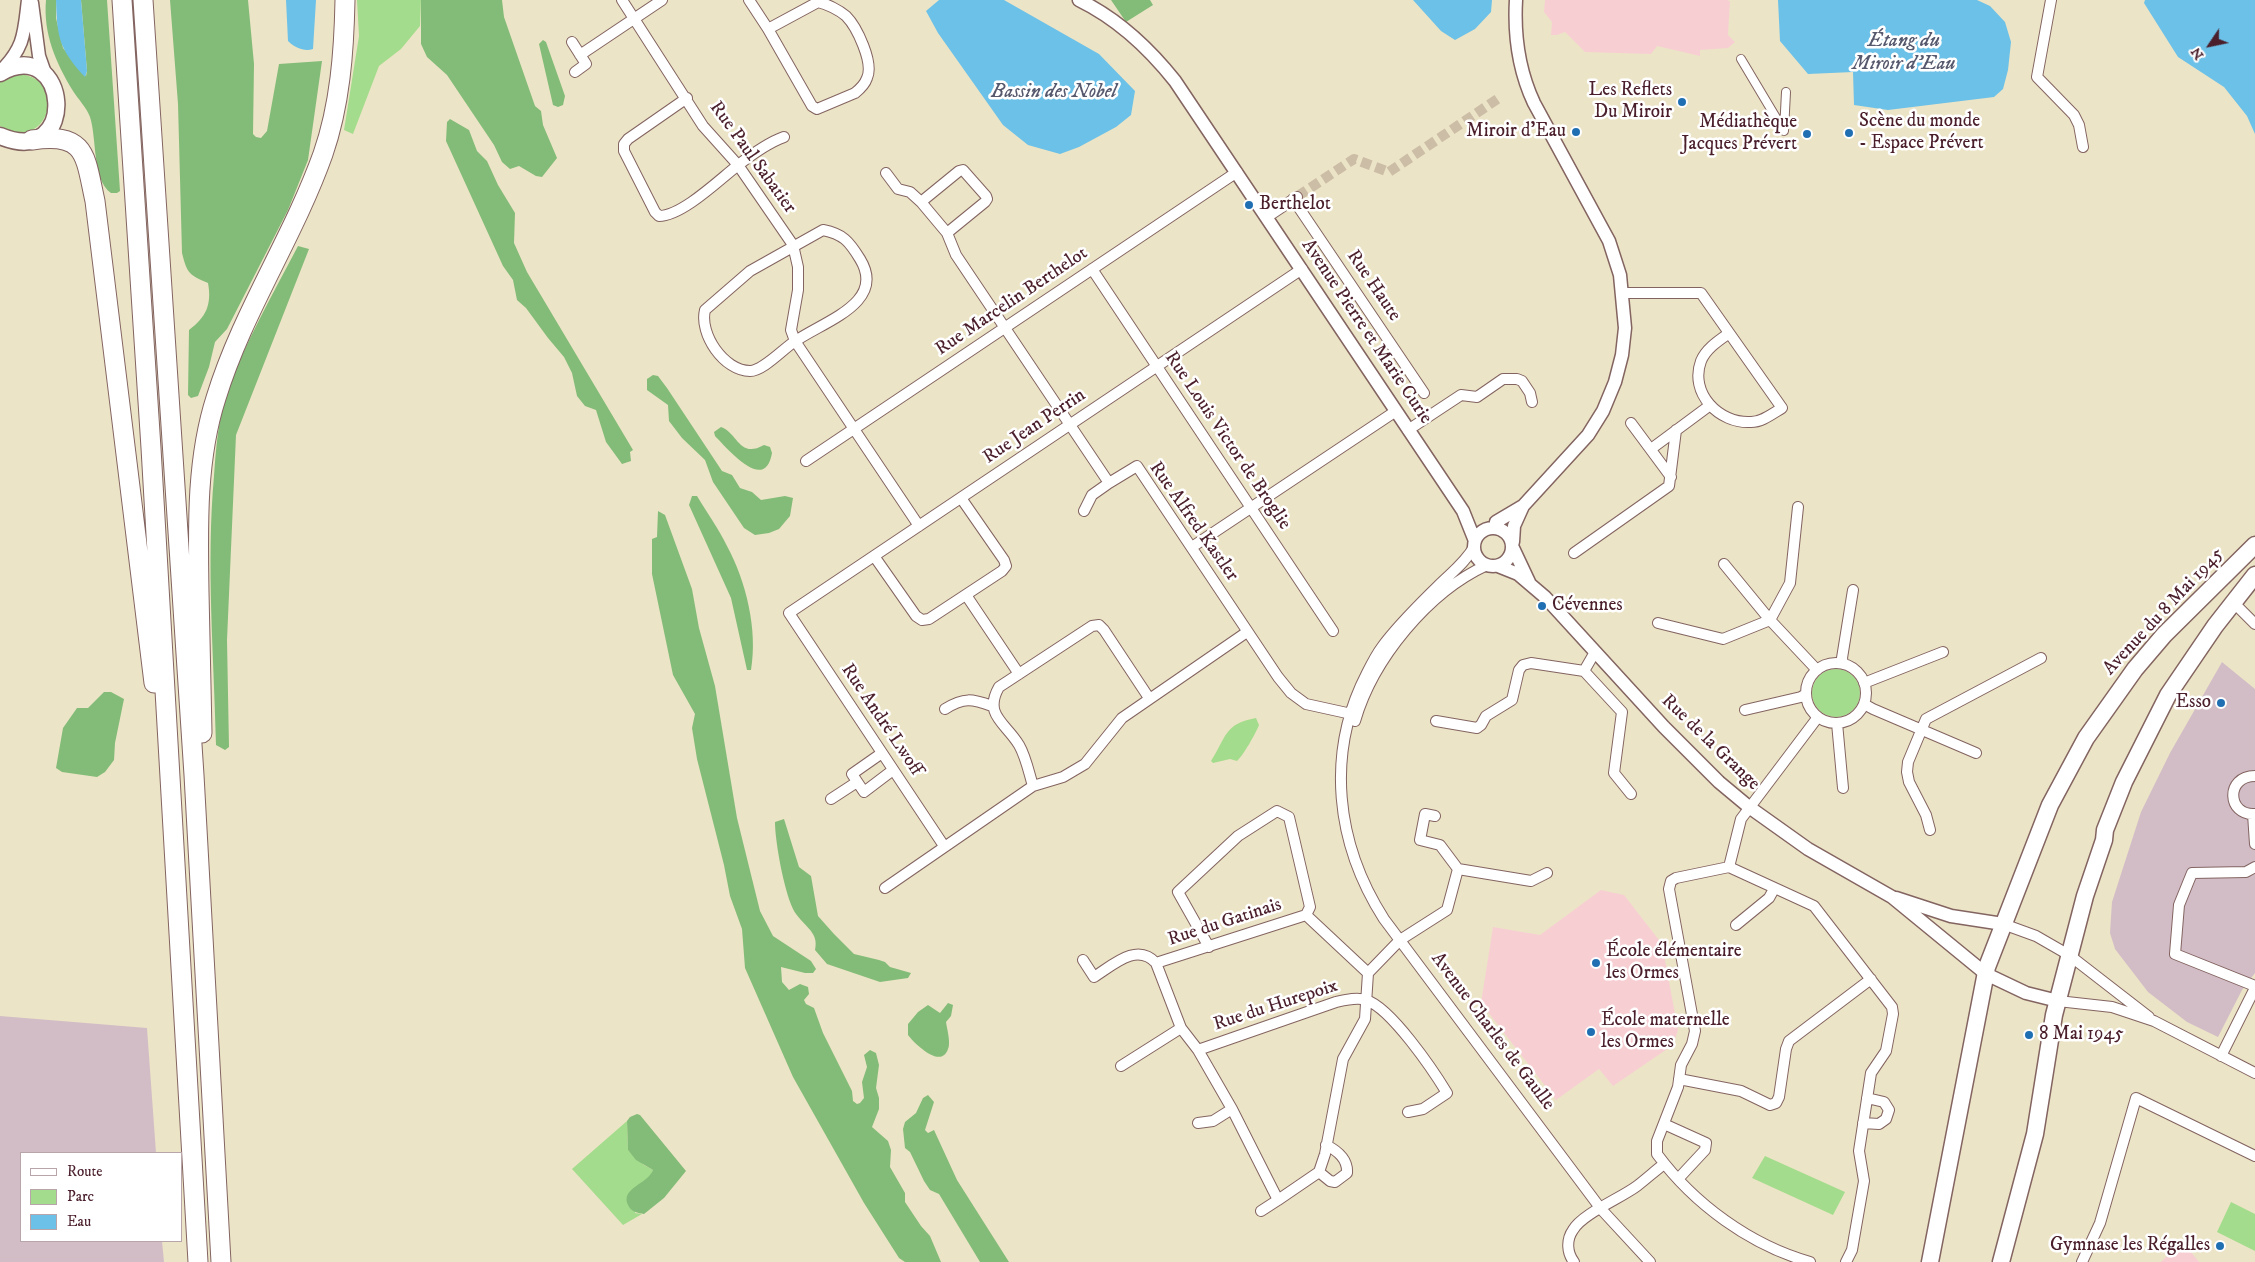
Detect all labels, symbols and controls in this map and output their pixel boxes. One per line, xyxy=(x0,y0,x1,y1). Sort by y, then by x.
north arrow xyxy=(2185,20,2235,70)
water label: Étang du Miroir d'Eau xyxy=(1852,30,1956,77)
text: N xyxy=(2187,44,2208,63)
place label: Les Reflets Du Miroir xyxy=(1589,80,1672,124)
water label: Bassin des Nobel xyxy=(991,81,1117,105)
marker: Les Reflets Du Miroir xyxy=(1676,96,1688,108)
street label: Rue Paul Sabatier xyxy=(704,98,800,218)
place label: Scène du monde - Espace Prévert xyxy=(1859,111,1984,155)
place label: Médiathèque Jacques Prévert xyxy=(1681,112,1797,156)
place label: Miroir d'Eau xyxy=(1466,121,1566,143)
marker: Miroir d'Eau xyxy=(1570,126,1582,138)
marker: Scène du monde - Espace Prévert xyxy=(1843,127,1855,139)
marker: Médiathèque Jacques Prévert xyxy=(1801,128,1813,140)
place label: Berthelot xyxy=(1259,194,1331,216)
marker: Berthelot xyxy=(1243,199,1255,211)
street label: Avenue Pierre et Marie Curie xyxy=(1296,235,1436,429)
street label: Rue Marcelin Berthelot xyxy=(932,243,1092,361)
street label: Rue Haute xyxy=(1341,246,1405,326)
street label: Rue Louis Victor de Broglie xyxy=(1159,348,1295,534)
street label: Rue Jean Perrin xyxy=(979,384,1091,470)
street label: Rue Alfred Kastler xyxy=(1143,458,1243,586)
street label: Avenue du 8 Mai 1945 xyxy=(2099,543,2229,681)
place label: Cévennes xyxy=(1552,595,1623,617)
marker: Cévennes xyxy=(1536,600,1548,612)
street label: Rue André Lwoff xyxy=(835,660,927,780)
street label: Rue de la Grange xyxy=(1656,690,1764,796)
place label: Esso xyxy=(2176,692,2211,714)
marker: Esso xyxy=(2215,697,2227,709)
street label: Rue du Gatinais xyxy=(1165,894,1285,952)
place label: École élémentaire les Ormes xyxy=(1606,941,1742,985)
street label: Avenue Charles de Gaulle xyxy=(1425,949,1559,1115)
marker: École élémentaire les Ormes xyxy=(1590,957,1602,969)
street label: Rue du Hurepoix xyxy=(1211,975,1341,1037)
place label: École maternelle les Ormes xyxy=(1601,1010,1730,1054)
place label: 8 Mai 1945 xyxy=(2039,1024,2124,1046)
marker: École maternelle les Ormes xyxy=(1585,1026,1597,1038)
marker: 8 Mai 1945 xyxy=(2023,1029,2035,1041)
legend xyxy=(20,1152,182,1242)
text: Route xyxy=(67,1162,102,1181)
text: Parc xyxy=(67,1187,94,1206)
text: Eau xyxy=(67,1212,91,1231)
place label: Gymnase les Régalles xyxy=(2050,1235,2210,1257)
marker: Gymnase les Régalles xyxy=(2214,1240,2226,1252)

